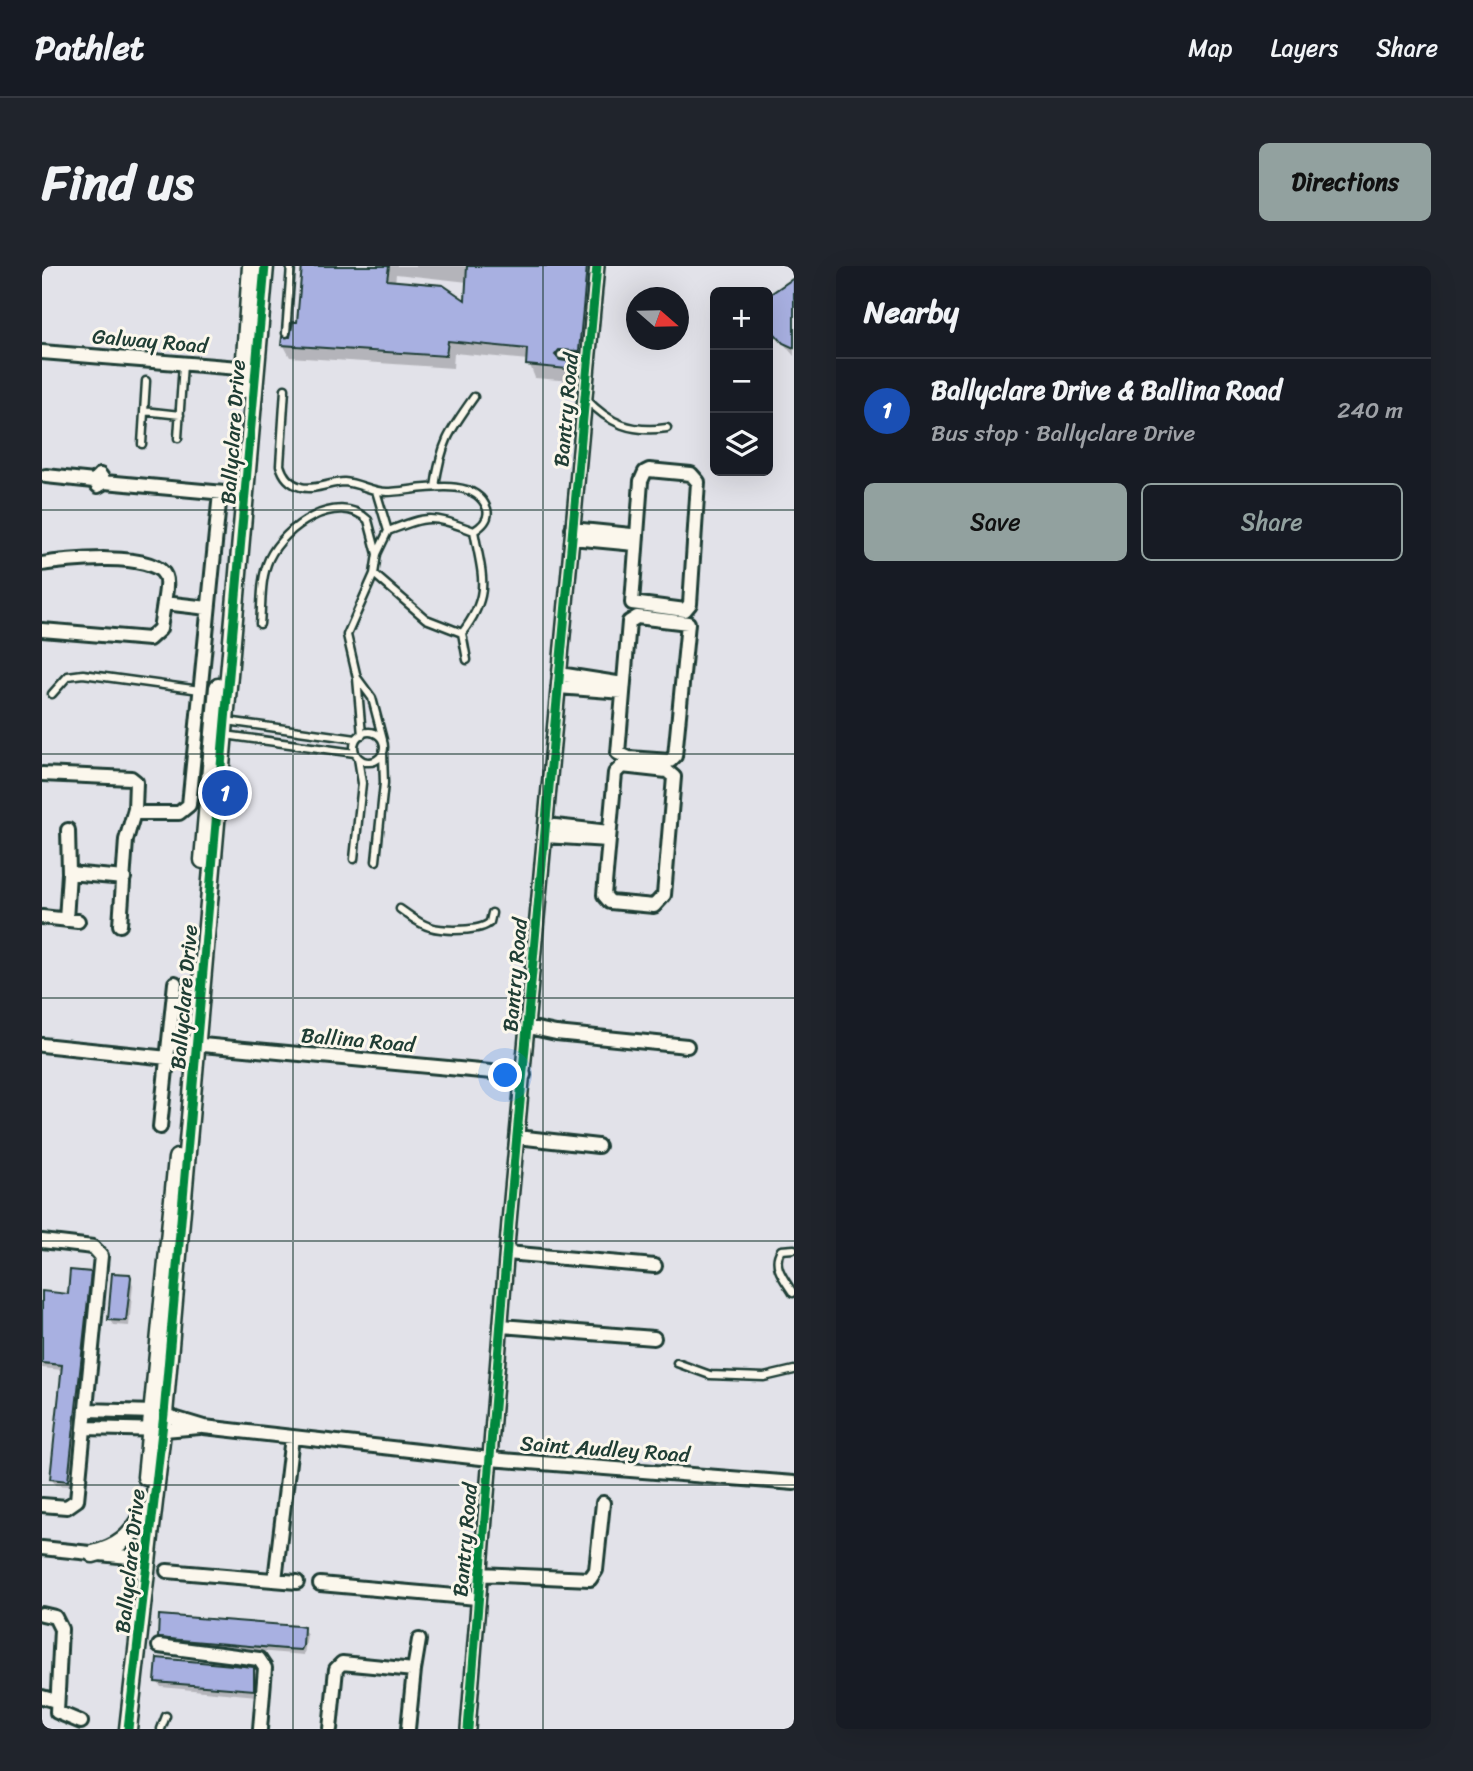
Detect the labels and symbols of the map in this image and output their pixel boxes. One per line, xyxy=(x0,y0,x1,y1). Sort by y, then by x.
north arrow xyxy=(626,287,689,350)
street label: Galway Road xyxy=(91,317,211,365)
street label: Bantry Road xyxy=(542,350,590,469)
street label: Ballyclare Drive xyxy=(209,358,257,506)
pin: 1 xyxy=(202,767,248,819)
street label: Bantry Road xyxy=(491,915,539,1034)
street label: Ballyclare Drive xyxy=(159,923,209,1071)
street label: Ballina Road xyxy=(300,1016,418,1064)
your location xyxy=(488,1058,522,1092)
street label: Saint Audley Road xyxy=(519,1424,693,1474)
street label: Bantry Road xyxy=(441,1480,489,1599)
street label: Ballyclare Drive xyxy=(104,1487,157,1635)

